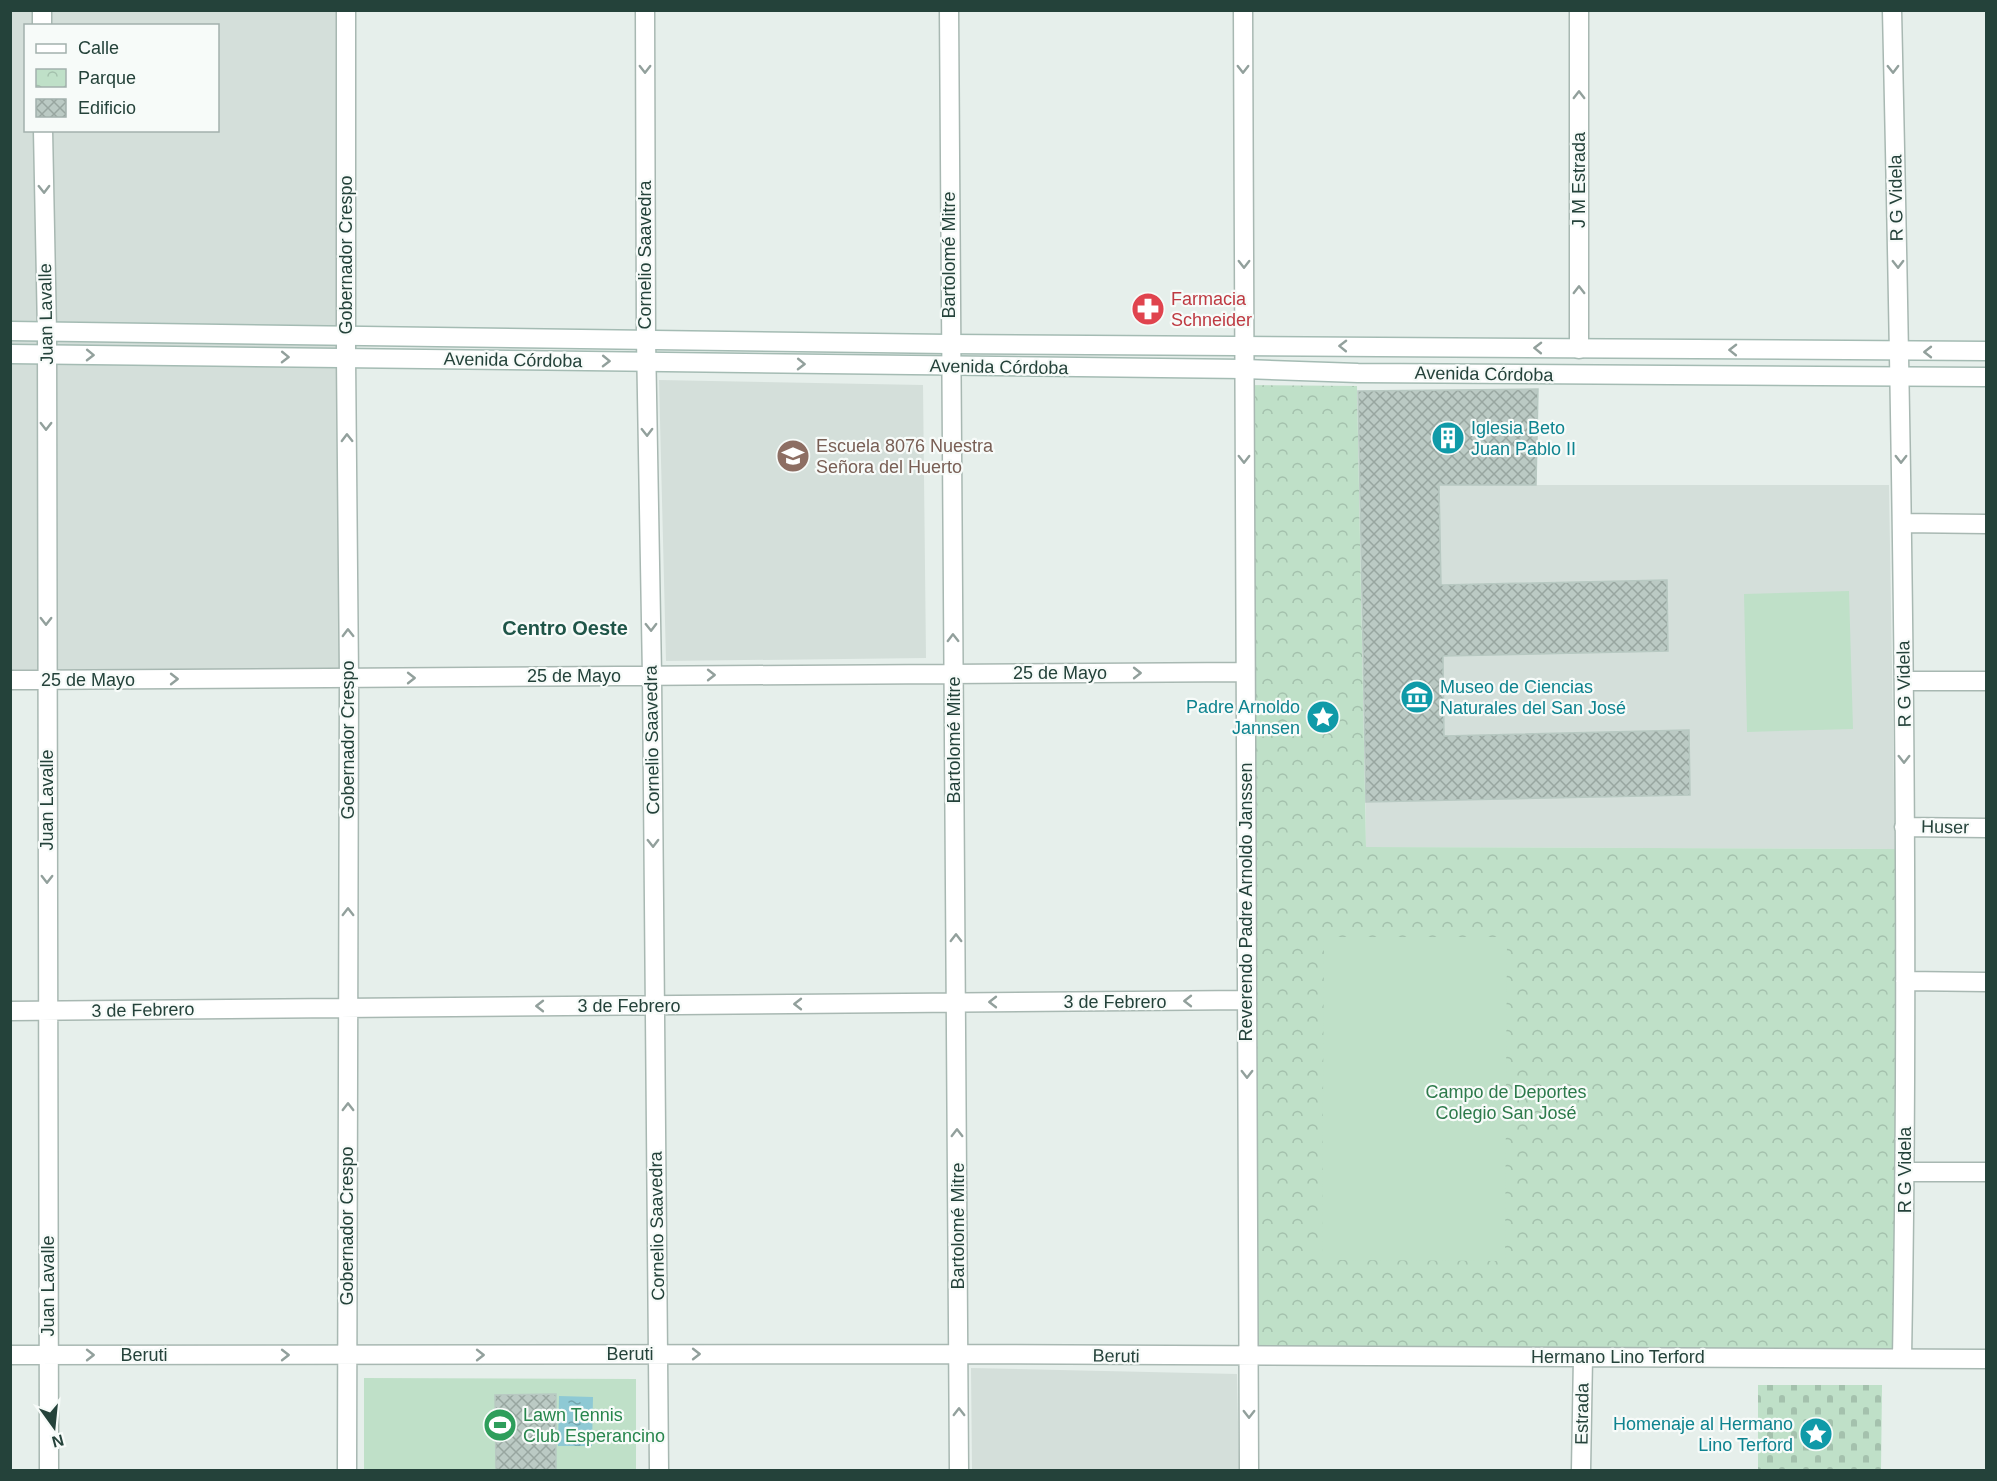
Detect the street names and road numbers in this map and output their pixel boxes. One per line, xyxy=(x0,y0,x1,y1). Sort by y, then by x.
street label: J M Estrada xyxy=(1569,131,1589,228)
street label: R G Videla xyxy=(1885,153,1907,242)
street label: Gobernador Crespo xyxy=(336,175,356,335)
street label: Cornelio Saavedra xyxy=(635,179,655,330)
street label: Bartolomé Mitre xyxy=(939,191,959,319)
street label: Juan Lavalle xyxy=(35,263,57,365)
street label: Avenida Córdoba xyxy=(443,349,584,371)
street label: Avenida Córdoba xyxy=(929,356,1070,378)
street label: Avenida Córdoba xyxy=(1414,363,1555,385)
street label: R G Videla xyxy=(1893,639,1915,728)
street label: Gobernador Crespo xyxy=(338,660,358,820)
street label: 25 de Mayo xyxy=(1013,663,1107,683)
street label: Cornelio Saavedra xyxy=(641,664,663,815)
street label: 25 de Mayo xyxy=(527,666,621,686)
street label: 25 de Mayo xyxy=(41,670,135,690)
street label: Bartolomé Mitre xyxy=(944,676,964,804)
street label: Juan Lavalle xyxy=(37,749,57,851)
street label: Reverendo Padre Arnoldo Janssen xyxy=(1236,762,1256,1042)
street label: Huser xyxy=(1921,817,1969,837)
street label: 3 de Febrero xyxy=(1063,992,1167,1012)
street label: 3 de Febrero xyxy=(577,996,681,1016)
street label: 3 de Febrero xyxy=(91,999,195,1021)
street label: R G Videla xyxy=(1895,1126,1915,1213)
street label: Gobernador Crespo xyxy=(337,1146,357,1306)
street label: Cornelio Saavedra xyxy=(646,1150,668,1301)
street label: Bartolomé Mitre xyxy=(948,1162,968,1290)
street label: Juan Lavalle xyxy=(38,1235,58,1337)
street label: Beruti xyxy=(606,1344,654,1364)
street label: Beruti xyxy=(120,1345,168,1365)
street label: Beruti xyxy=(1092,1346,1140,1366)
street label: Hermano Lino Terford xyxy=(1531,1347,1705,1367)
street label: Estrada xyxy=(1571,1382,1593,1445)

